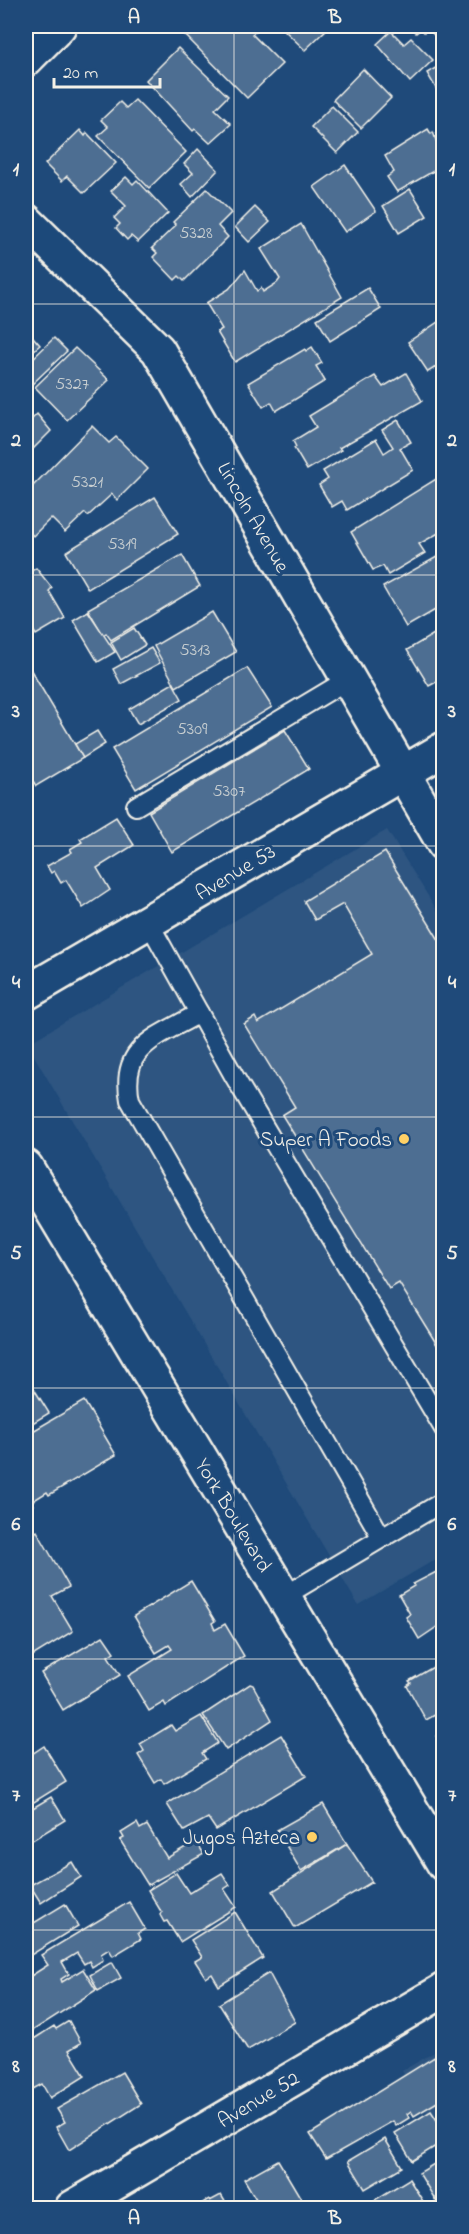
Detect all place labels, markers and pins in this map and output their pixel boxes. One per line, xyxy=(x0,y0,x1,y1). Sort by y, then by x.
place label: Super A Foods xyxy=(260,1126,392,1156)
marker: Super A Foods xyxy=(397,1132,411,1146)
place label: Jugos Azteca xyxy=(183,1824,300,1856)
marker: Jugos Azteca xyxy=(305,1830,319,1844)

